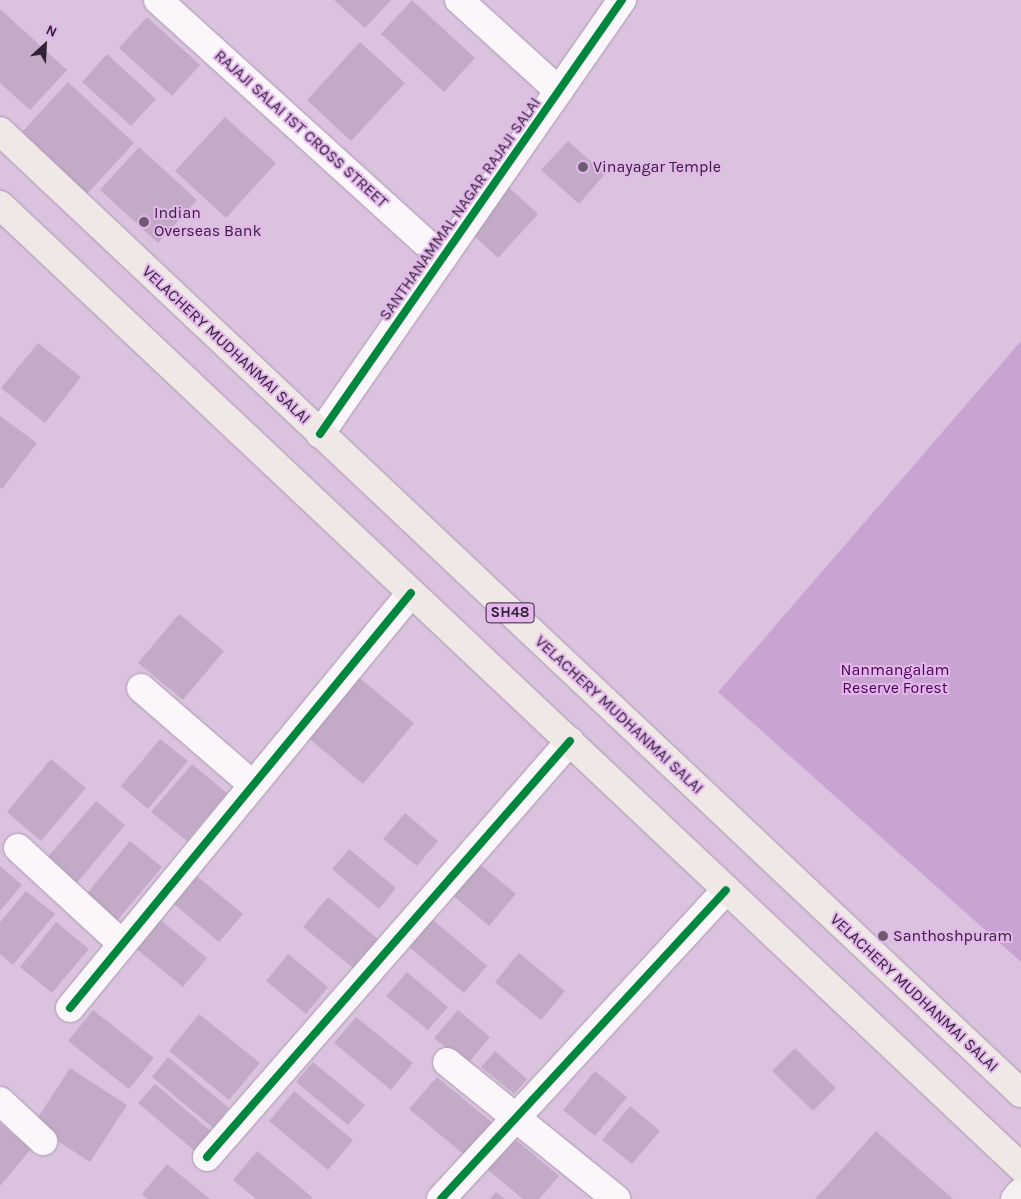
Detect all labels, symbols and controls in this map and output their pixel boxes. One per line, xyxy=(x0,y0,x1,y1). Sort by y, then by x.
north arrow xyxy=(20,20,70,70)
text: N xyxy=(43,21,60,41)
street label: RAJAJI SALAI 1ST CROSS STREET xyxy=(210,46,392,212)
street label: SANTHANAMMAL NAGAR RAJAJI SALAI xyxy=(375,94,545,324)
place label: Vinayagar Temple xyxy=(593,157,721,177)
marker: Vinayagar Temple xyxy=(577,161,589,173)
place label: Indian Overseas Bank xyxy=(154,203,261,241)
marker: Indian Overseas Bank xyxy=(138,216,150,228)
street label: VELACHERY MUDHANMAI SALAI xyxy=(138,262,314,428)
road number: SH48 xyxy=(485,600,535,626)
street label: VELACHERY MUDHANMAI SALAI xyxy=(531,632,707,798)
park label: Nanmangalam Reserve Forest xyxy=(841,660,949,698)
street label: VELACHERY MUDHANMAI SALAI xyxy=(826,910,1002,1076)
place label: Santhoshpuram xyxy=(893,926,1012,946)
marker: Santhoshpuram xyxy=(877,930,889,942)

